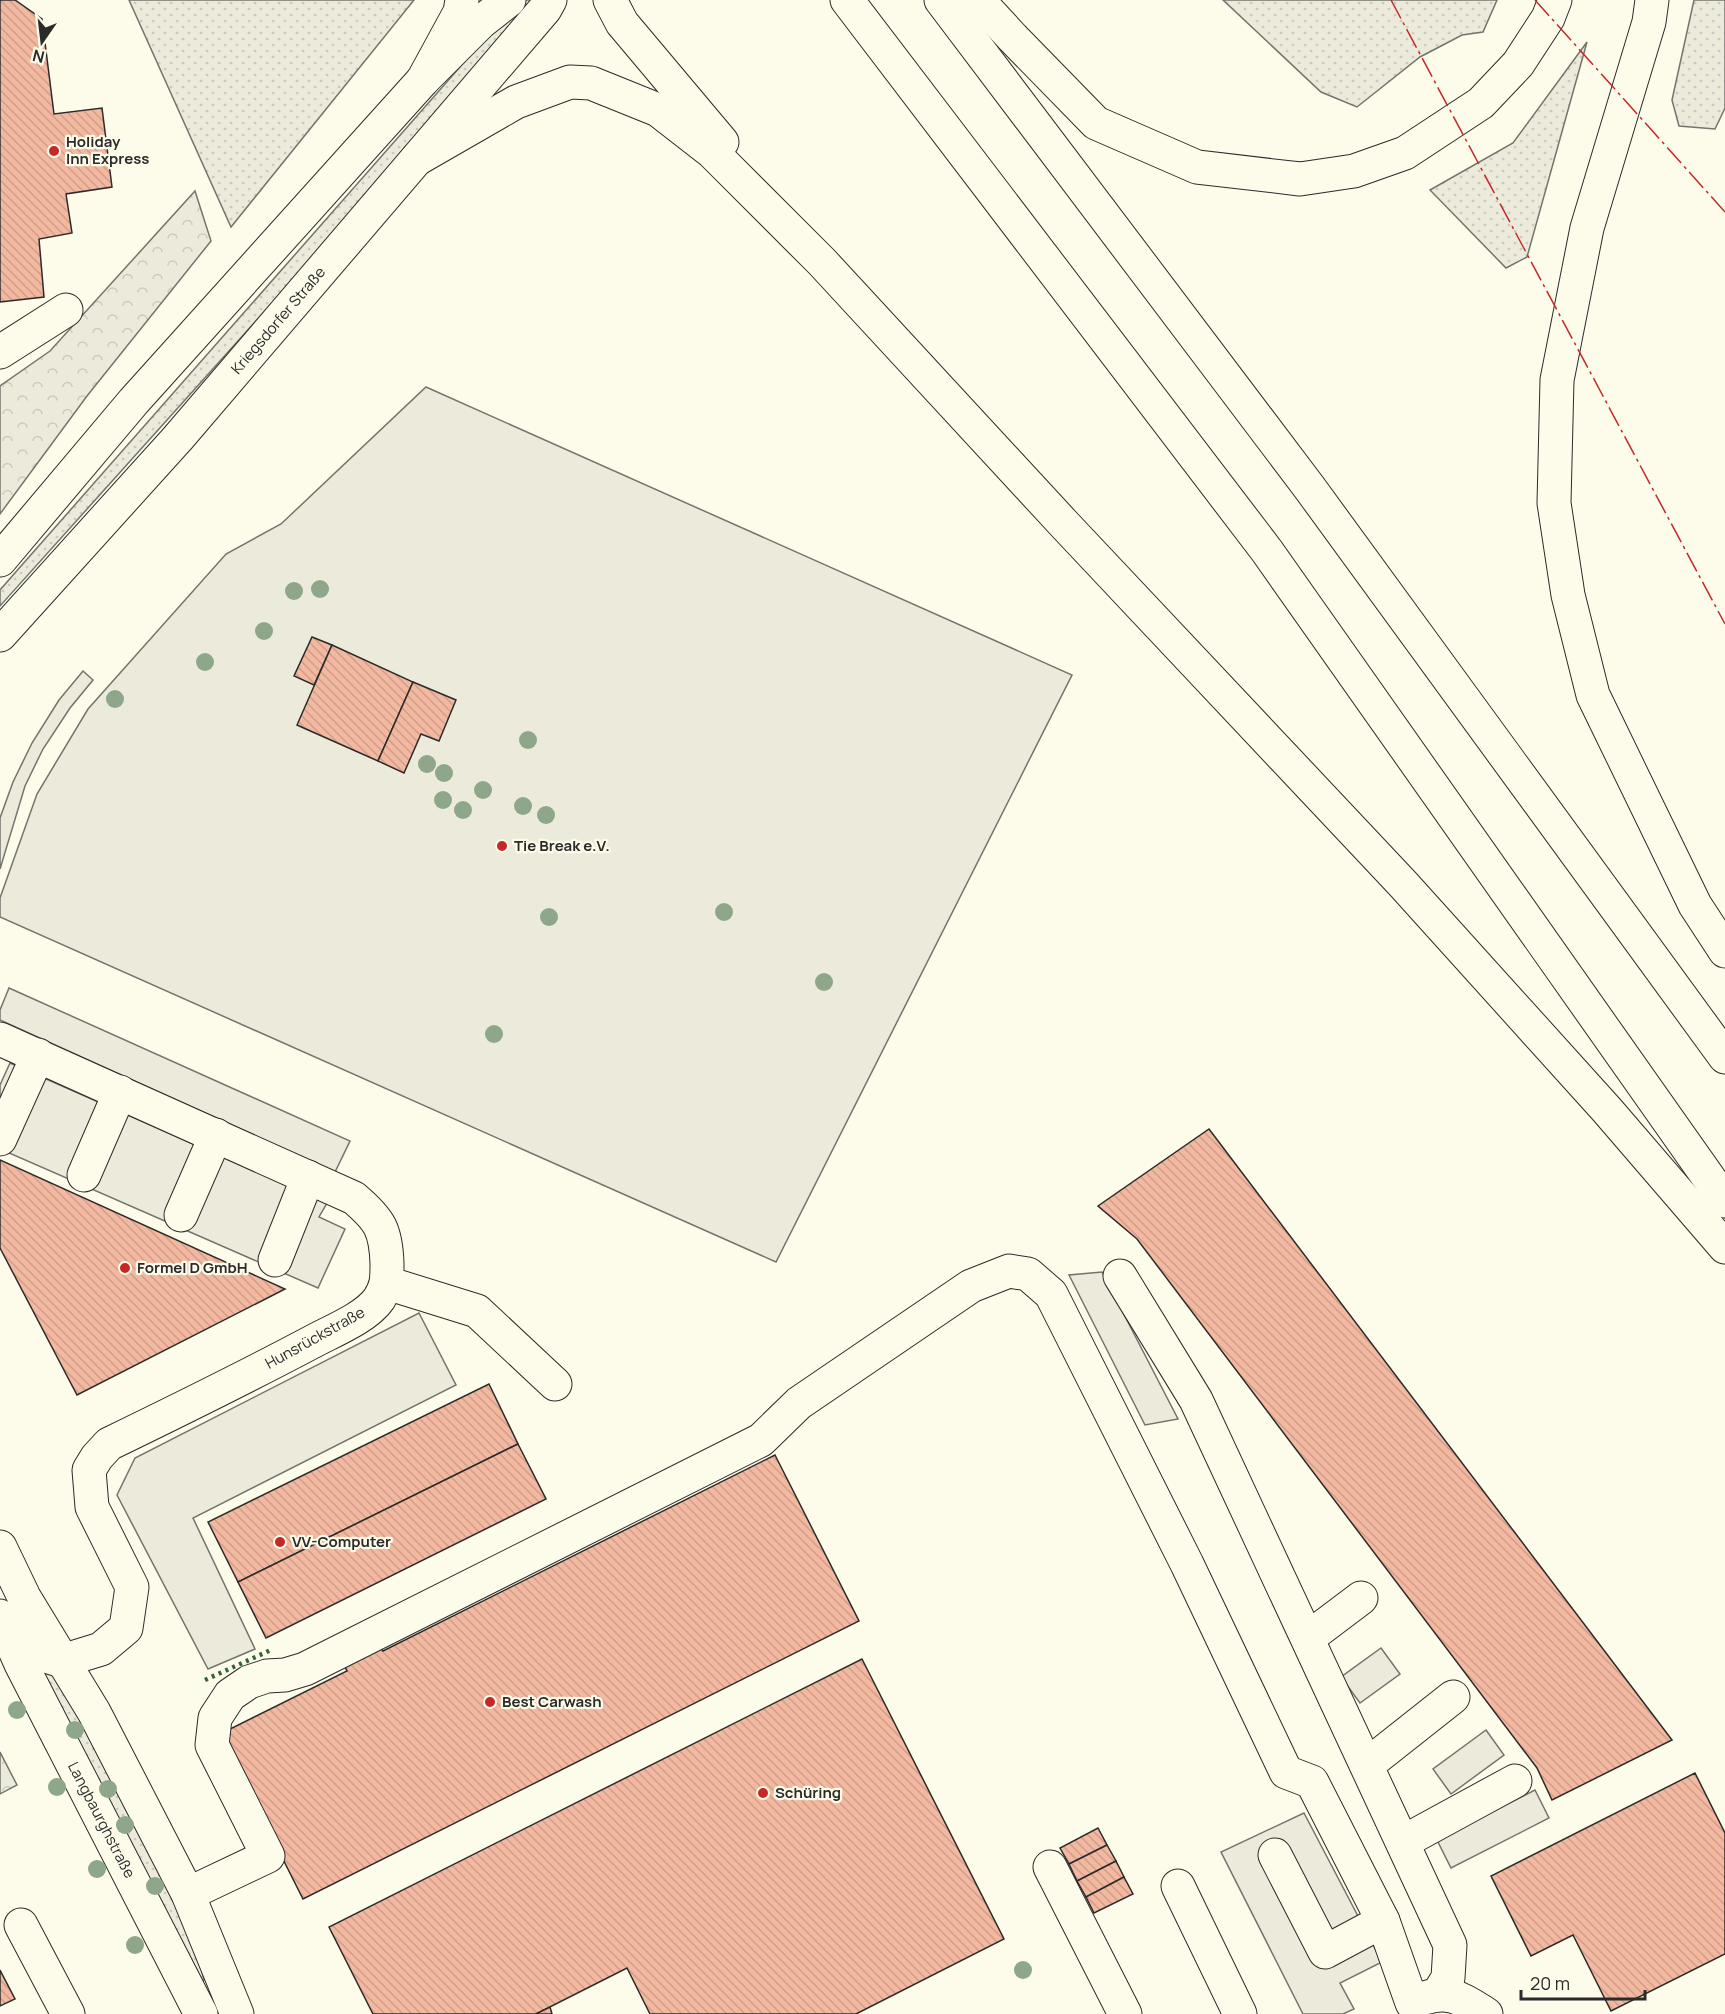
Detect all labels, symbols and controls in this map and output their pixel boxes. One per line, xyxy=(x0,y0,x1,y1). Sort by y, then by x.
north arrow xyxy=(12,12,72,72)
text: N xyxy=(30,44,47,69)
place label: Holiday Inn Express xyxy=(66,131,149,169)
marker: Holiday Inn Express xyxy=(47,144,61,158)
street label: Kriegsdorfer Straße xyxy=(226,262,330,379)
place label: Tie Break e.V. xyxy=(514,835,610,856)
marker: Tie Break e.V. xyxy=(495,839,509,853)
place label: Formel D GmbH xyxy=(137,1257,248,1278)
marker: Formel D GmbH xyxy=(118,1261,132,1275)
street label: Hunsrückstraße xyxy=(261,1301,369,1374)
place label: VV-Computer xyxy=(292,1531,391,1552)
marker: VV-Computer xyxy=(273,1535,287,1549)
place label: Best Carwash xyxy=(502,1691,602,1712)
marker: Best Carwash xyxy=(483,1695,497,1709)
street label: Langbaurghstraße xyxy=(63,1758,140,1882)
place label: Schüring xyxy=(775,1782,841,1803)
marker: Schüring xyxy=(756,1786,770,1800)
scale bar xyxy=(1521,1963,1646,2001)
text: 20 m xyxy=(1530,1971,1570,1995)

